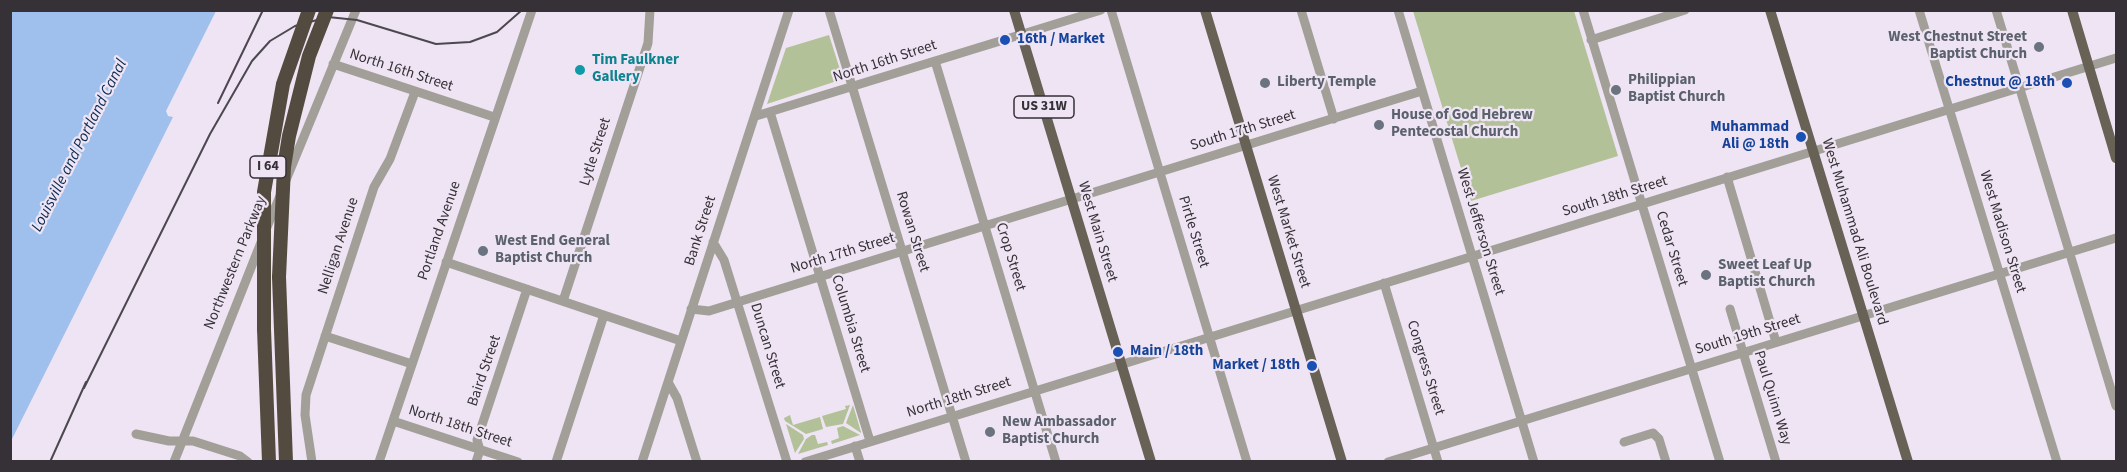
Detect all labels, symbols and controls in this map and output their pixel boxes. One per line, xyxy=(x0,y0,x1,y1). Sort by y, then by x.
place label: West Chestnut Street Baptist Church xyxy=(1888,29,2027,64)
place label: 16th / Market xyxy=(1017,31,1105,49)
marker: 16th / Market xyxy=(998,33,1012,47)
street label: North 16th Street xyxy=(831,37,939,87)
marker: West Chestnut Street Baptist Church xyxy=(2032,40,2046,54)
street label: North 16th Street xyxy=(347,46,455,96)
place label: Tim Faulkner Gallery xyxy=(592,52,679,87)
water label: Louisville and Portland Canal xyxy=(28,57,132,235)
marker: Tim Faulkner Gallery xyxy=(573,63,587,77)
place label: Philippian Baptist Church xyxy=(1628,72,1725,107)
place label: Liberty Temple xyxy=(1277,74,1376,92)
place label: Chestnut @ 18th xyxy=(1945,74,2055,92)
marker: Liberty Temple xyxy=(1258,76,1272,90)
marker: Chestnut @ 18th xyxy=(2060,76,2074,90)
marker: Philippian Baptist Church xyxy=(1609,83,1623,97)
road number: US 31W xyxy=(1014,96,1074,118)
street label: South 17th Street xyxy=(1188,106,1298,156)
place label: House of God Hebrew Pentecostal Church xyxy=(1391,107,1533,142)
street label: Lytle Street xyxy=(577,116,615,188)
marker: House of God Hebrew Pentecostal Church xyxy=(1372,118,1386,132)
place label: Muhammad Ali @ 18th xyxy=(1710,119,1789,154)
marker: Muhammad Ali @ 18th xyxy=(1794,130,1808,144)
street label: West Muhammad Ali Boulevard xyxy=(1817,136,1891,328)
road number: I 64 xyxy=(250,156,286,178)
street label: West Jefferson Street xyxy=(1452,166,1508,298)
street label: West Madison Street xyxy=(1975,169,2029,295)
street label: South 18th Street xyxy=(1560,172,1670,222)
street label: West Market Street xyxy=(1262,173,1314,291)
street label: Portland Avenue xyxy=(415,179,465,283)
street label: West Main Street xyxy=(1073,180,1121,284)
street label: Rowan Street xyxy=(891,189,933,275)
street label: Northwestern Parkway xyxy=(201,194,271,332)
street label: Bank Street xyxy=(681,194,721,268)
street label: Pirtle Street xyxy=(1174,194,1212,270)
street label: Nelligan Avenue xyxy=(315,195,363,297)
street label: Cedar Street xyxy=(1651,209,1691,289)
street label: Crop Street xyxy=(991,221,1029,293)
street label: North 17th Street xyxy=(789,230,897,278)
place label: West End General Baptist Church xyxy=(495,233,610,268)
marker: West End General Baptist Church xyxy=(476,244,490,258)
place label: Sweet Leaf Up Baptist Church xyxy=(1718,257,1815,292)
marker: Sweet Leaf Up Baptist Church xyxy=(1699,268,1713,282)
street label: Columbia Street xyxy=(827,273,873,375)
street label: Duncan Street xyxy=(745,301,789,391)
street label: South 19th Street xyxy=(1693,310,1803,360)
street label: Congress Street xyxy=(1402,318,1448,418)
street label: Baird Street xyxy=(464,333,506,409)
place label: Main / 18th xyxy=(1130,343,1203,361)
marker: Main / 18th xyxy=(1111,345,1125,359)
street label: Paul Quinn Way xyxy=(1749,349,1795,447)
place label: Market / 18th xyxy=(1212,357,1300,375)
marker: Market / 18th xyxy=(1305,359,1319,373)
street label: North 18th Street xyxy=(905,374,1013,422)
street label: North 18th Street xyxy=(406,402,514,452)
place label: New Ambassador Baptist Church xyxy=(1002,414,1116,449)
marker: New Ambassador Baptist Church xyxy=(983,425,997,439)

